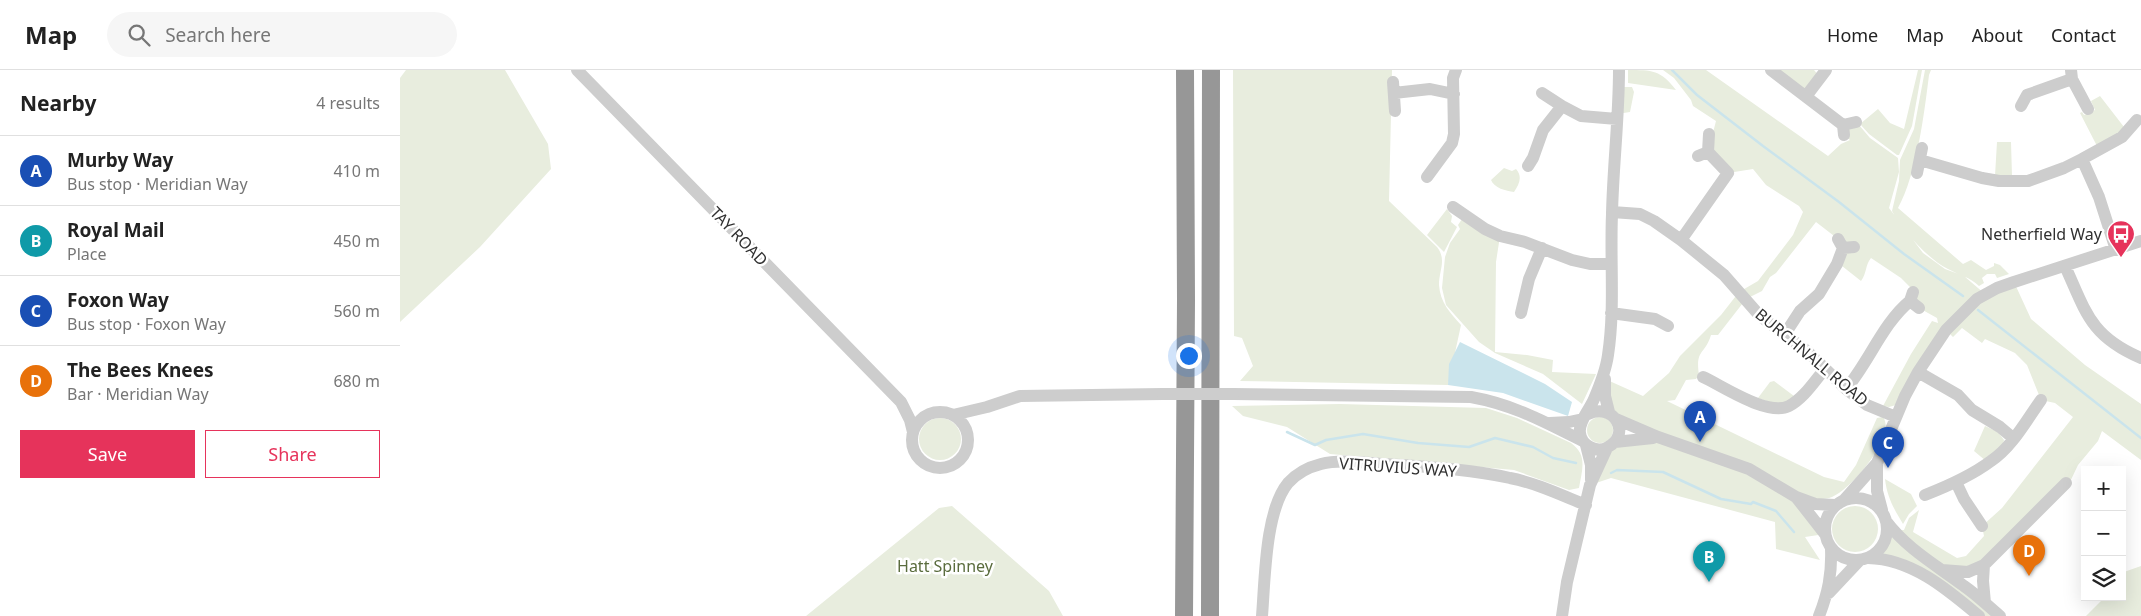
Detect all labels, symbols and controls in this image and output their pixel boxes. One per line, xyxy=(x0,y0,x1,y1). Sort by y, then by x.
search box xyxy=(107,12,457,57)
text: Map xyxy=(25,18,77,51)
icon: search xyxy=(125,21,153,49)
text: Search here xyxy=(165,22,271,48)
text: Home xyxy=(1827,23,1878,47)
text: Map xyxy=(1906,23,1944,47)
text: About xyxy=(1972,23,2023,47)
text: Contact xyxy=(2051,23,2116,47)
text: Nearby xyxy=(20,89,96,117)
text: 4 results xyxy=(316,92,380,114)
text: Murby Way xyxy=(67,147,173,173)
text: A xyxy=(30,160,42,182)
text: 410 m xyxy=(333,160,380,182)
text: Bus stop · Meridian Way xyxy=(67,173,248,195)
street label: TAY ROAD xyxy=(705,202,773,270)
text: Royal Mail xyxy=(67,217,164,243)
bus stop icon: Netherfield Way xyxy=(2106,219,2136,258)
place label: Netherfield Way xyxy=(1981,223,2103,245)
text: B xyxy=(31,230,41,252)
text: 450 m xyxy=(333,230,380,252)
text: Place xyxy=(67,243,107,265)
text: Foxon Way xyxy=(67,287,169,313)
text: C xyxy=(31,300,41,322)
text: 560 m xyxy=(333,300,380,322)
street label: BURCHNALL ROAD xyxy=(1751,303,1873,411)
text: Bus stop · Foxon Way xyxy=(67,313,226,335)
your location xyxy=(1176,343,1202,369)
text: The Bees Knees xyxy=(67,357,214,383)
text: D xyxy=(30,370,42,392)
text: 680 m xyxy=(333,370,380,392)
text: Bar · Meridian Way xyxy=(67,383,209,405)
pin: A xyxy=(1684,401,1716,442)
pin: C xyxy=(1872,427,1904,468)
button: Save xyxy=(20,430,195,478)
button: Share xyxy=(205,430,380,478)
street label: VITRUVIUS WAY xyxy=(1338,452,1458,482)
map controls xyxy=(2081,466,2126,601)
button: + xyxy=(2081,466,2126,511)
button: − xyxy=(2081,511,2126,556)
pin: D xyxy=(2013,535,2045,576)
pin: B xyxy=(1693,541,1725,582)
park label: Hatt Spinney xyxy=(897,555,994,577)
button: layers xyxy=(2081,556,2126,601)

